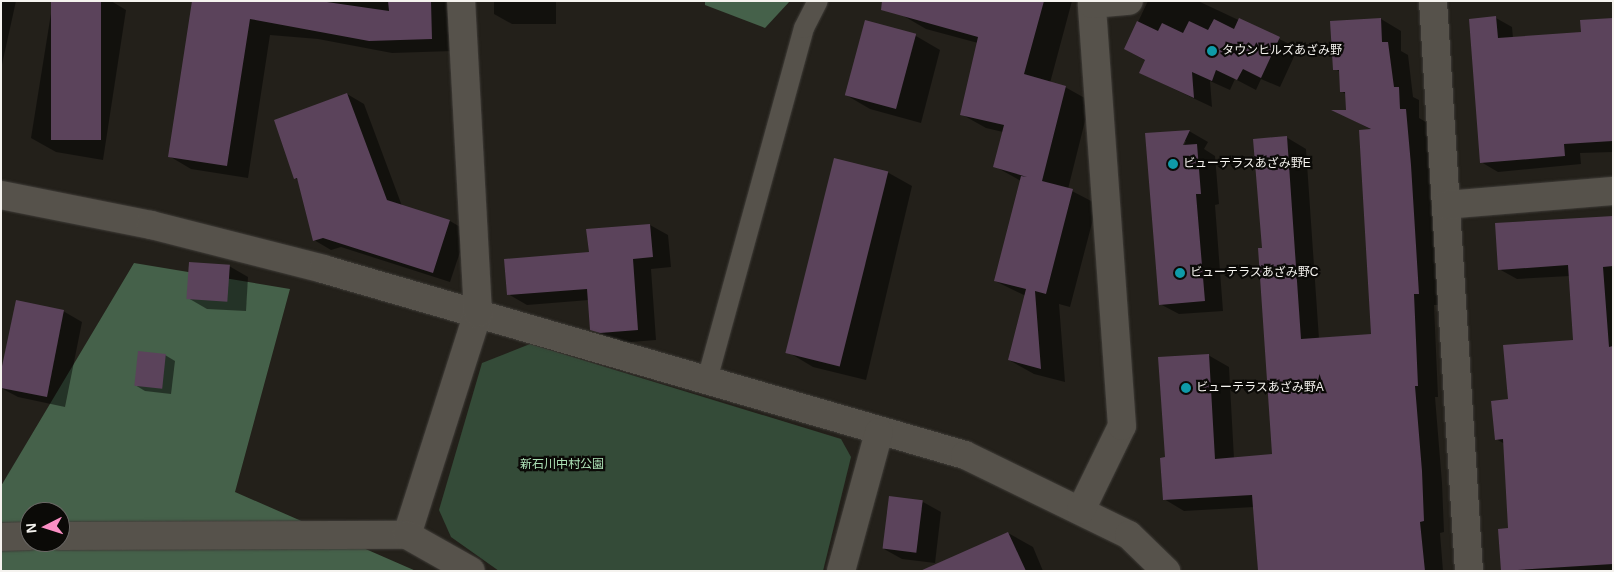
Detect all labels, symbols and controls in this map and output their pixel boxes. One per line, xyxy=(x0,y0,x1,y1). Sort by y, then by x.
place label: タウンヒルズあざみ野 xyxy=(1222,44,1342,58)
marker: タウンヒルズあざみ野 xyxy=(1206,45,1218,57)
place label: ビューテラスあざみ野E xyxy=(1183,157,1311,171)
marker: ビューテラスあざみ野E xyxy=(1167,158,1179,170)
place label: ビューテラスあざみ野C xyxy=(1190,266,1319,280)
marker: ビューテラスあざみ野C xyxy=(1174,267,1186,279)
place label: ビューテラスあざみ野A xyxy=(1196,381,1324,395)
marker: ビューテラスあざみ野A xyxy=(1180,382,1192,394)
park label: 新石川中村公園 xyxy=(520,458,604,472)
north arrow xyxy=(20,502,70,552)
text: N xyxy=(23,522,39,534)

